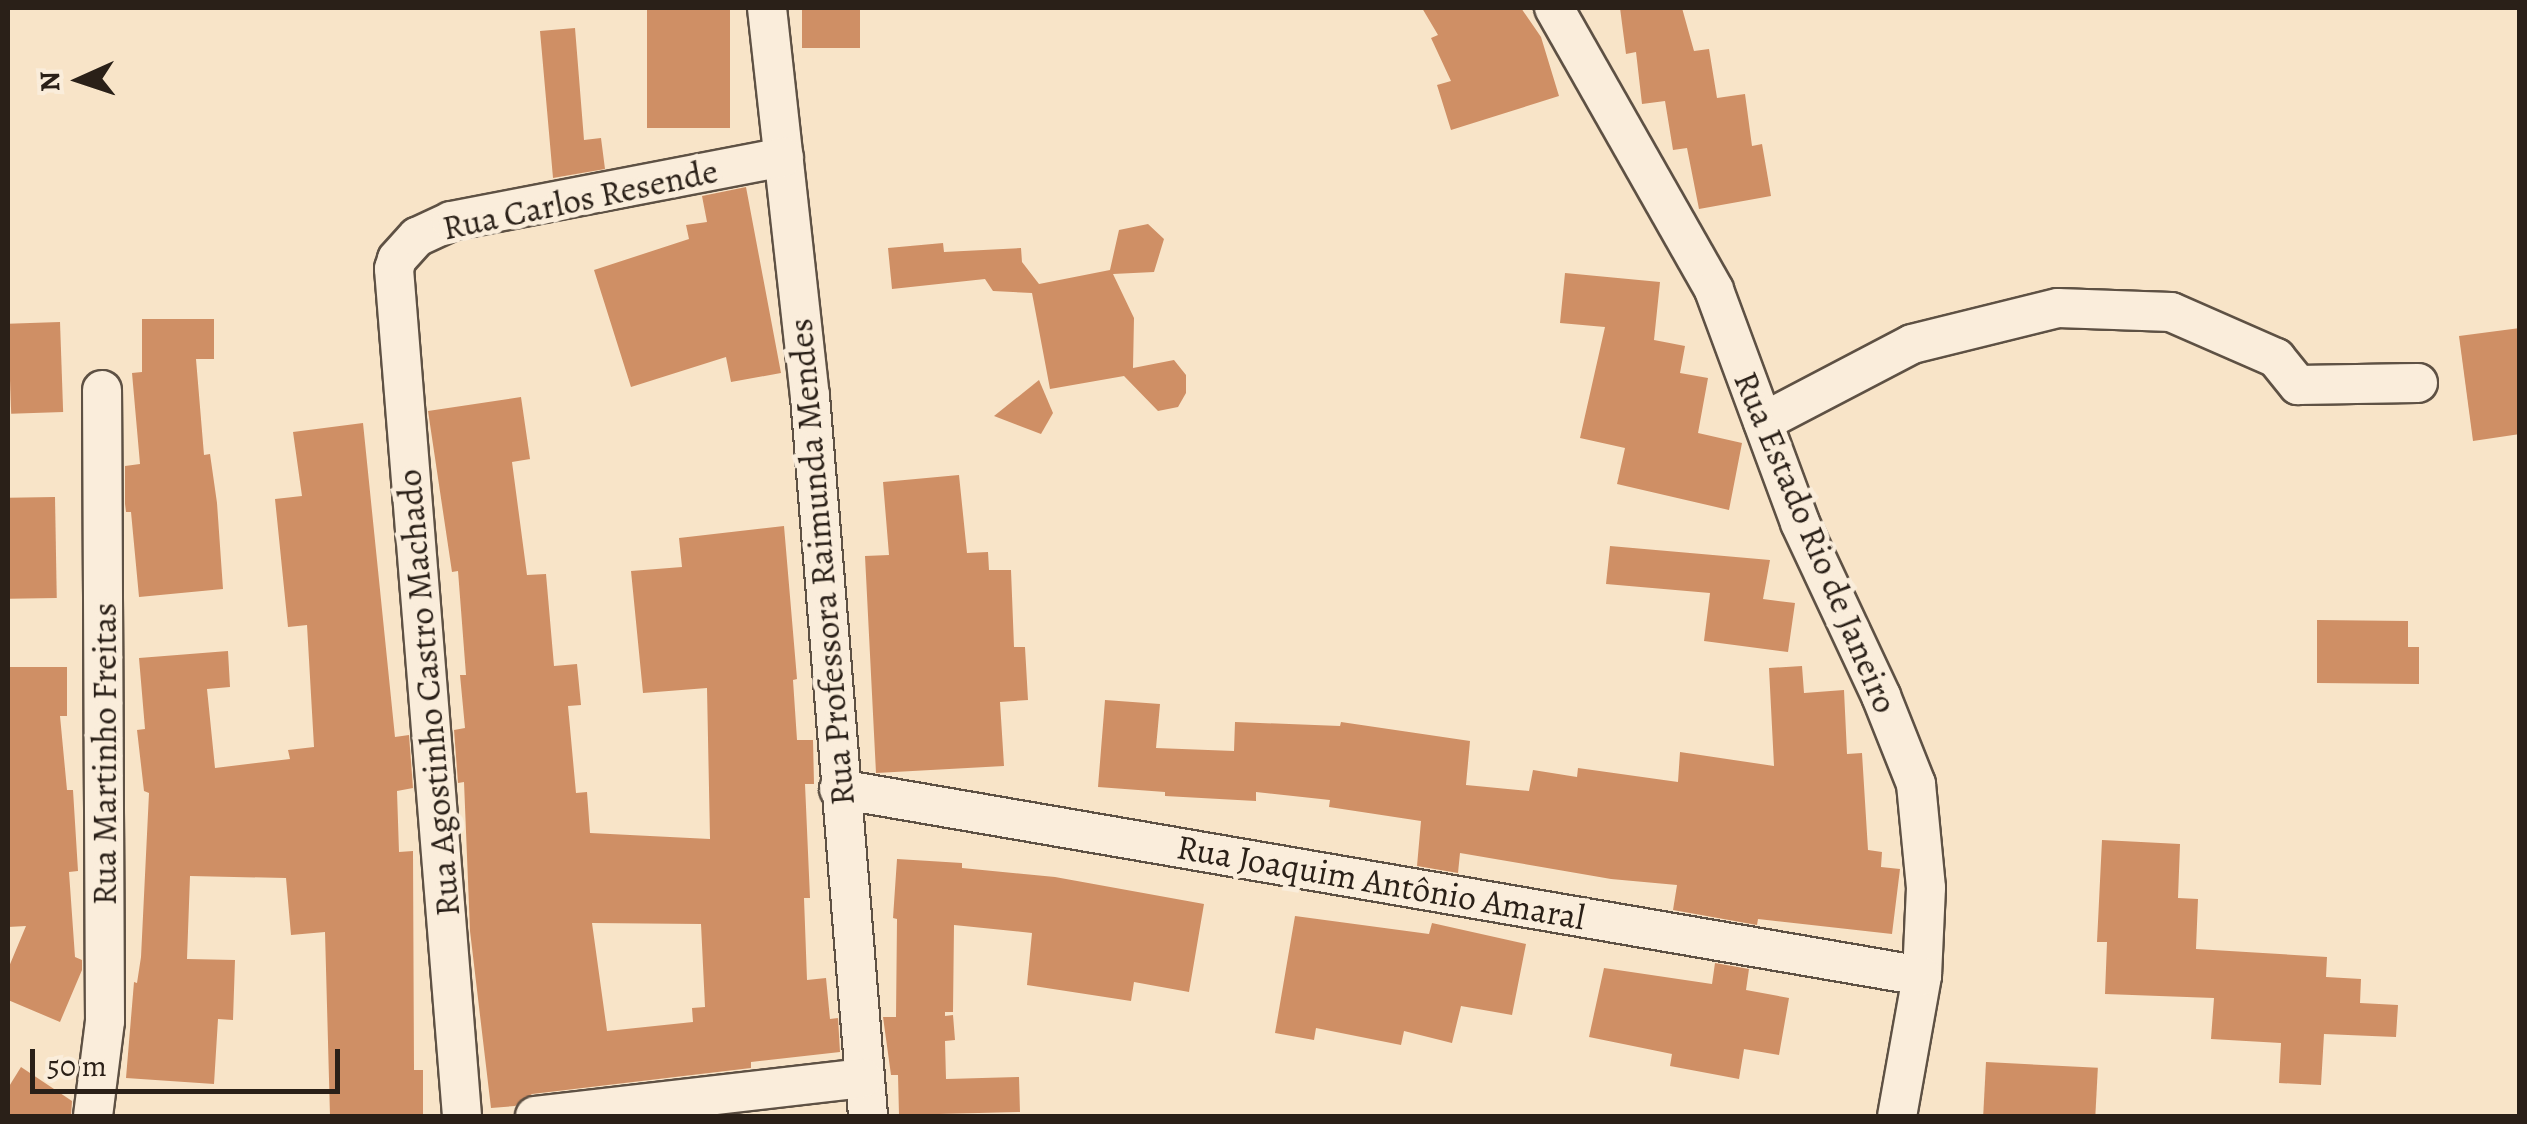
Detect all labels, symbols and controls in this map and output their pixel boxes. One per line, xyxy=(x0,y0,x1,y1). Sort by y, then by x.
north arrow xyxy=(30,30,130,130)
text: N xyxy=(31,70,70,93)
street label: Rua Carlos Resende xyxy=(438,149,722,249)
street label: Rua Professora Raimunda Mendes xyxy=(779,317,863,807)
street label: Rua Estado Rio de Janeiro xyxy=(1725,365,1907,719)
street label: Rua Agostinho Castro Machado xyxy=(388,468,468,918)
street label: Rua Martinho Freitas xyxy=(83,603,125,905)
street label: Rua Joaquim Antônio Amaral xyxy=(1174,825,1588,939)
scale bar xyxy=(35,1029,345,1091)
text: 50 m xyxy=(47,1046,107,1086)

